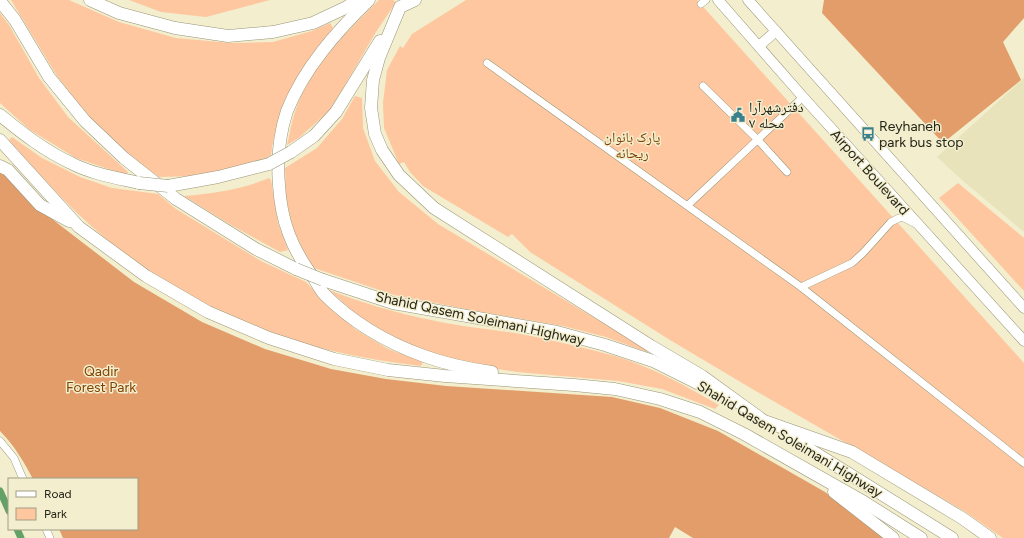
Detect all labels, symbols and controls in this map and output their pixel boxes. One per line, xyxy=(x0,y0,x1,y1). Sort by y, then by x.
place label: دفترشهرآرا محله ۷ xyxy=(749,99,804,132)
public building icon: دفترشهرآرا محله ۷ xyxy=(730,107,746,123)
place label: Reyhaneh park bus stop xyxy=(879,118,964,151)
street label: Airport Boulevard xyxy=(827,126,913,219)
bus stop icon: Reyhaneh park bus stop xyxy=(860,126,876,142)
park label: پارک بانوان ریحانه xyxy=(604,129,661,162)
street label: Shahid Qasem Soleimani Highway xyxy=(374,288,586,349)
park label: Qadir Forest Park xyxy=(66,363,136,396)
street label: Shahid Qasem Soleimani Highway xyxy=(694,377,886,502)
legend xyxy=(8,478,138,530)
text: Road xyxy=(44,487,72,501)
text: Park xyxy=(44,507,67,521)

